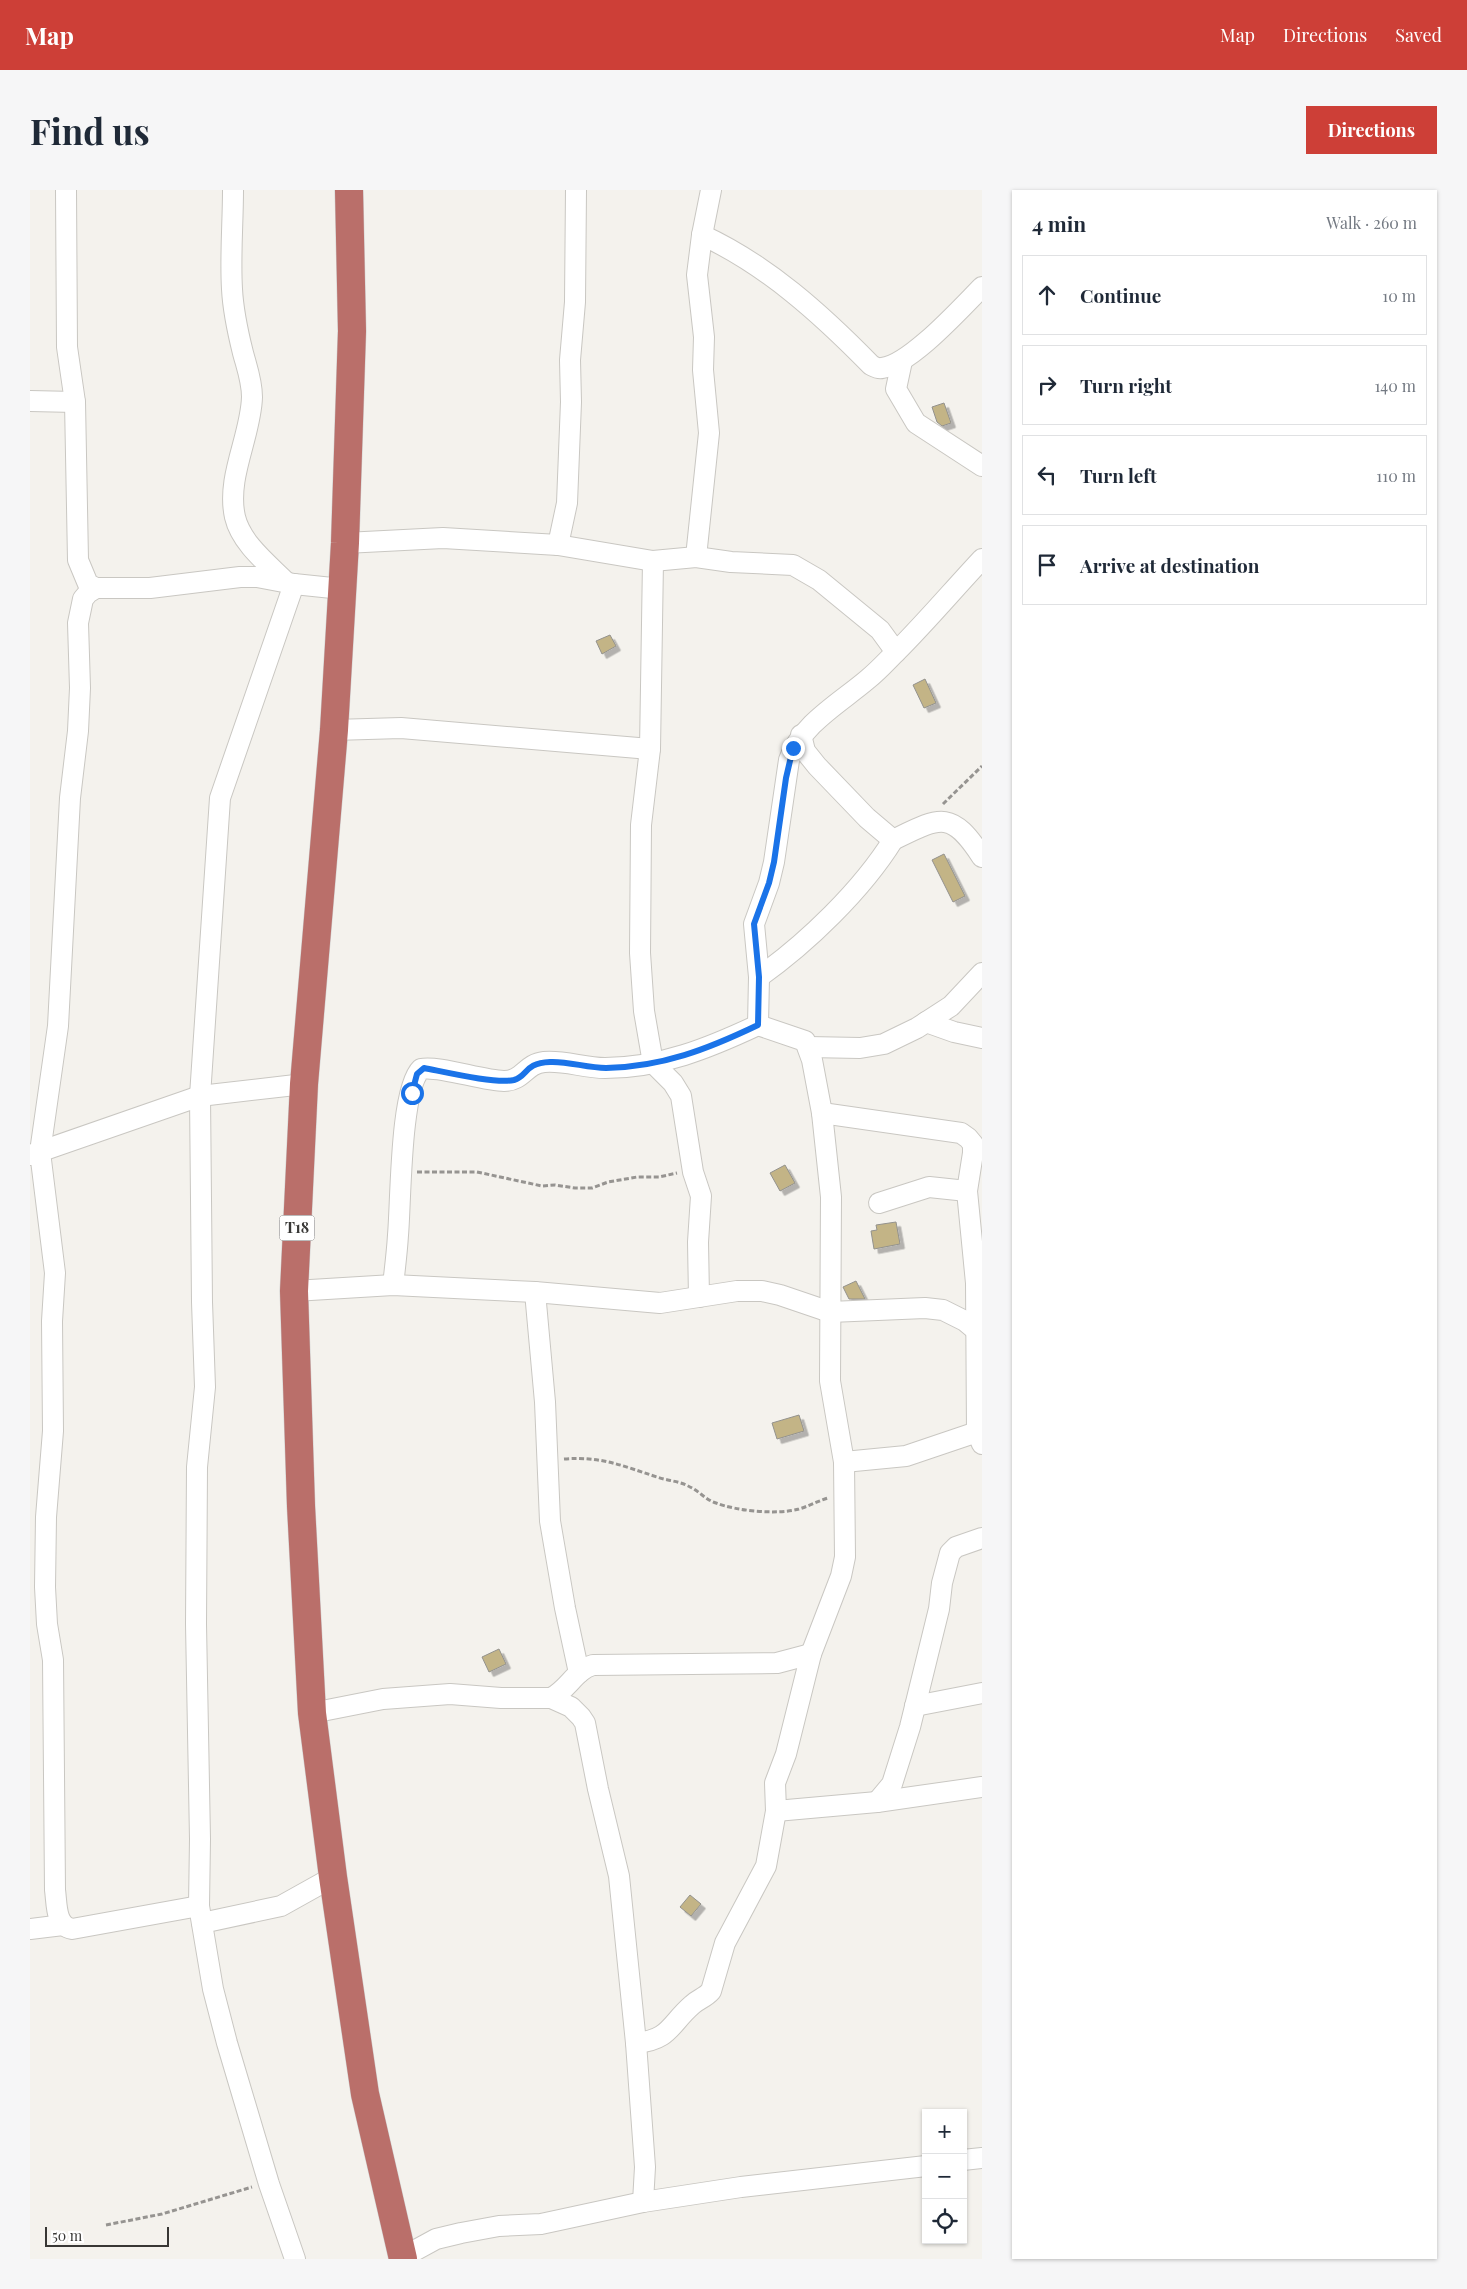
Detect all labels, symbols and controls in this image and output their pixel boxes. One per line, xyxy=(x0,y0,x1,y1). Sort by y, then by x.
text: Map xyxy=(25,19,74,51)
text: Map xyxy=(1220,23,1255,47)
text: Directions xyxy=(1283,23,1367,47)
text: Saved xyxy=(1395,23,1442,47)
button: Directions xyxy=(1306,106,1437,154)
text: Find us xyxy=(30,107,150,154)
text: 4 min xyxy=(1032,209,1086,237)
text: Walk · 260 m xyxy=(1326,212,1417,233)
icon: ahead xyxy=(1033,281,1061,309)
text: Continue xyxy=(1080,282,1161,308)
text: 10 m xyxy=(1382,285,1416,306)
icon: right xyxy=(1033,371,1061,399)
text: Turn right xyxy=(1080,372,1172,398)
text: 140 m xyxy=(1374,375,1416,396)
icon: left xyxy=(1033,461,1061,489)
text: Turn left xyxy=(1080,462,1157,488)
text: 110 m xyxy=(1376,465,1416,486)
icon: arrive xyxy=(1033,551,1061,579)
text: Arrive at destination xyxy=(1080,552,1260,578)
route end xyxy=(782,737,805,760)
route start xyxy=(401,1082,424,1105)
road number: T18 xyxy=(280,1216,314,1240)
map controls xyxy=(922,2109,967,2244)
button: + xyxy=(922,2109,967,2154)
button: − xyxy=(922,2154,967,2199)
button: locate xyxy=(922,2199,967,2244)
scale bar xyxy=(45,2224,169,2247)
text: 50 m xyxy=(52,2226,82,2245)

